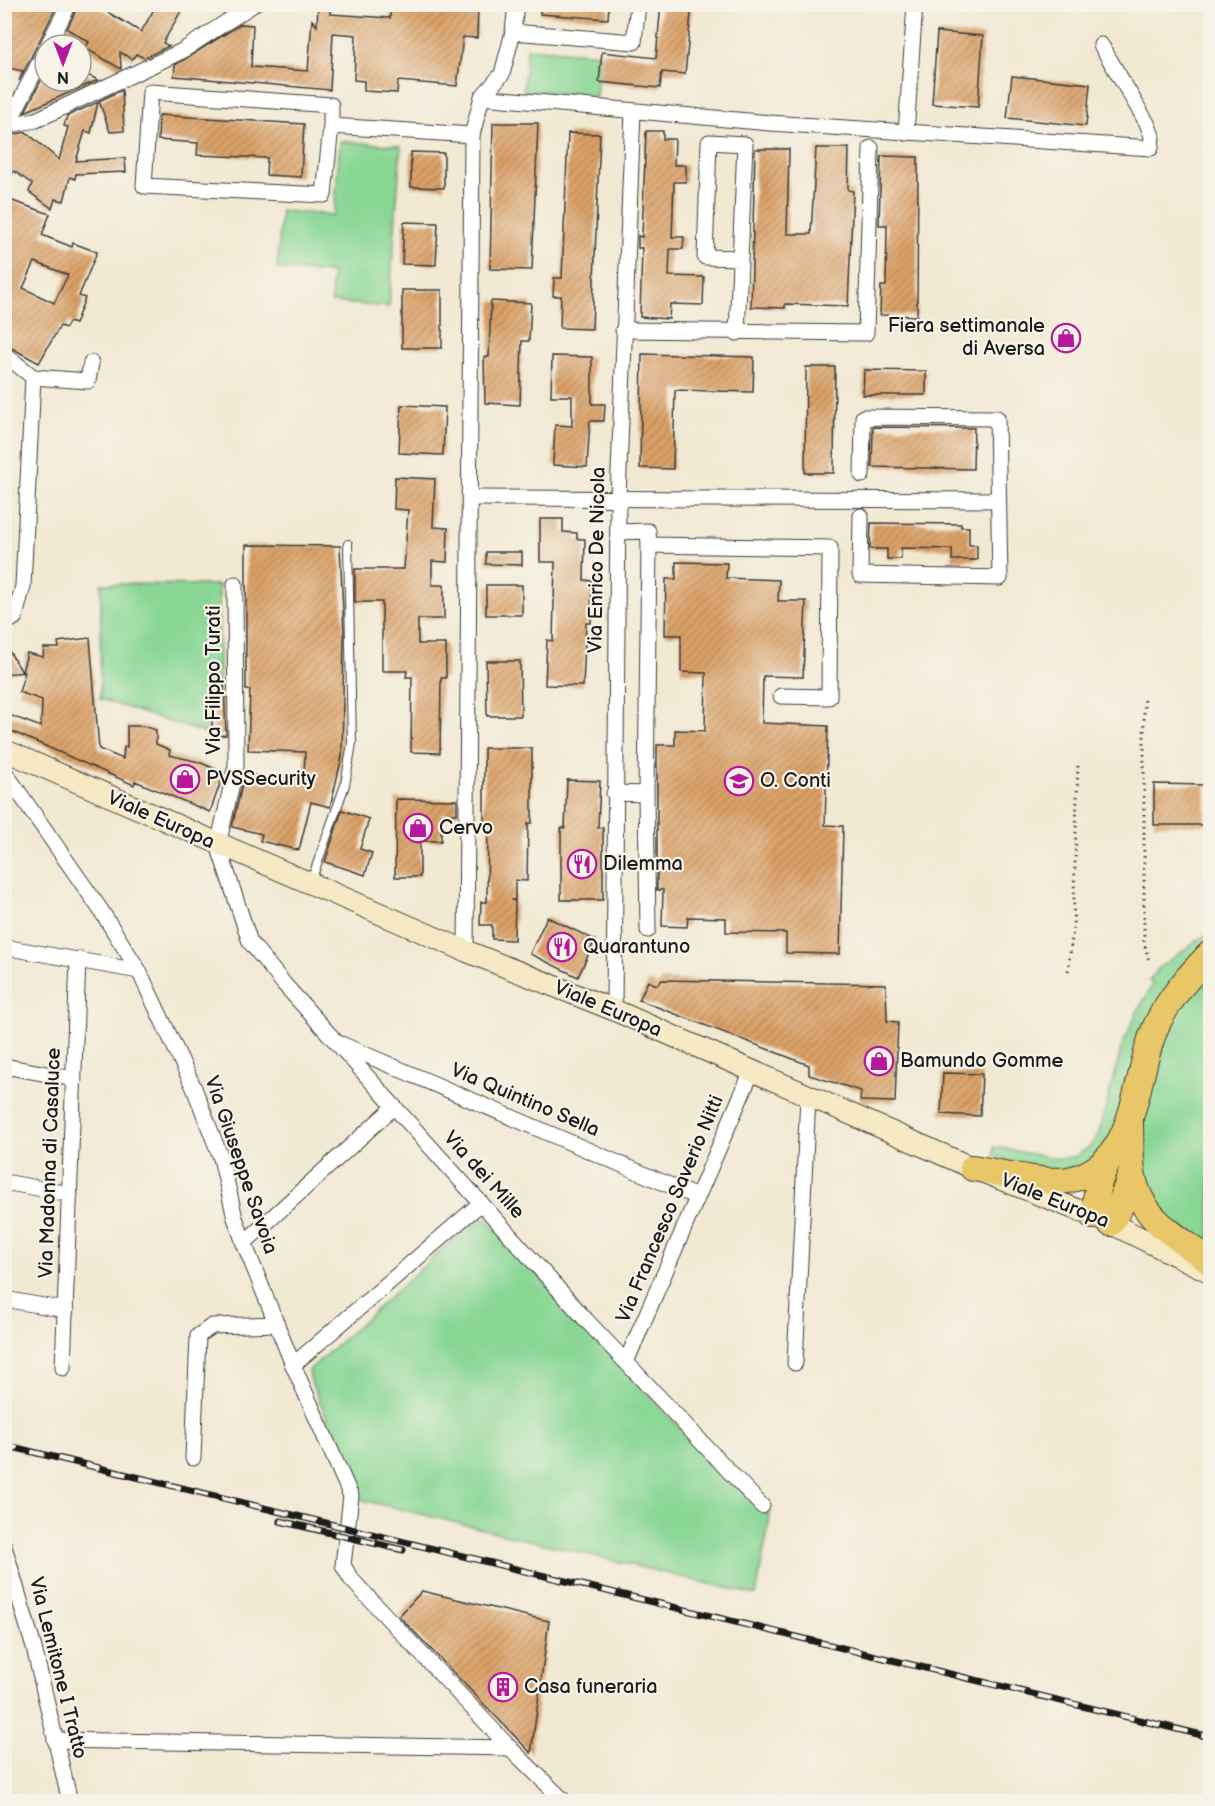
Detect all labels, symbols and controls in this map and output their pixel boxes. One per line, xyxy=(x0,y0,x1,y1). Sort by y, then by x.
north arrow xyxy=(33,33,93,93)
text: N xyxy=(57,67,69,86)
place label: Fiera settimanale di Aversa xyxy=(888,314,1045,361)
shop icon: Fiera settimanale di Aversa xyxy=(1050,322,1082,354)
street label: Via Enrico De Nicola xyxy=(583,467,611,653)
street label: Via Filippo Turati xyxy=(202,605,226,755)
shop icon: PVSSecurity xyxy=(169,763,201,795)
school or university icon: O. Conti xyxy=(723,765,755,797)
place label: PVSSecurity xyxy=(206,767,316,791)
place label: O. Conti xyxy=(760,769,831,793)
street label: Viale Europa xyxy=(104,786,218,854)
shop icon: Cervo xyxy=(402,812,434,844)
place label: Cervo xyxy=(439,816,493,840)
restaurant icon: Dilemma xyxy=(566,848,598,880)
place label: Dilemma xyxy=(603,852,683,876)
restaurant icon: Quarantuno xyxy=(546,931,578,963)
place label: Quarantuno xyxy=(583,935,690,959)
street label: Viale Europa xyxy=(550,976,666,1042)
shop icon: Bamundo Gomme xyxy=(863,1045,895,1077)
street label: Via Madonna di Casaluce xyxy=(34,1047,66,1279)
place label: Bamundo Gomme xyxy=(900,1049,1064,1073)
street label: Via Quintino Sella xyxy=(447,1058,603,1142)
street label: Via Giuseppe Savoia xyxy=(199,1073,283,1257)
street label: Via Francesco Saverio Nitti xyxy=(611,1092,729,1326)
street label: Via dei Mille xyxy=(438,1126,530,1224)
street label: Viale Europa xyxy=(997,1168,1113,1234)
street label: Via Lemitone I Tratto xyxy=(24,1575,92,1761)
building icon: Casa funeraria xyxy=(487,1671,519,1703)
place label: Casa funeraria xyxy=(524,1675,658,1699)

